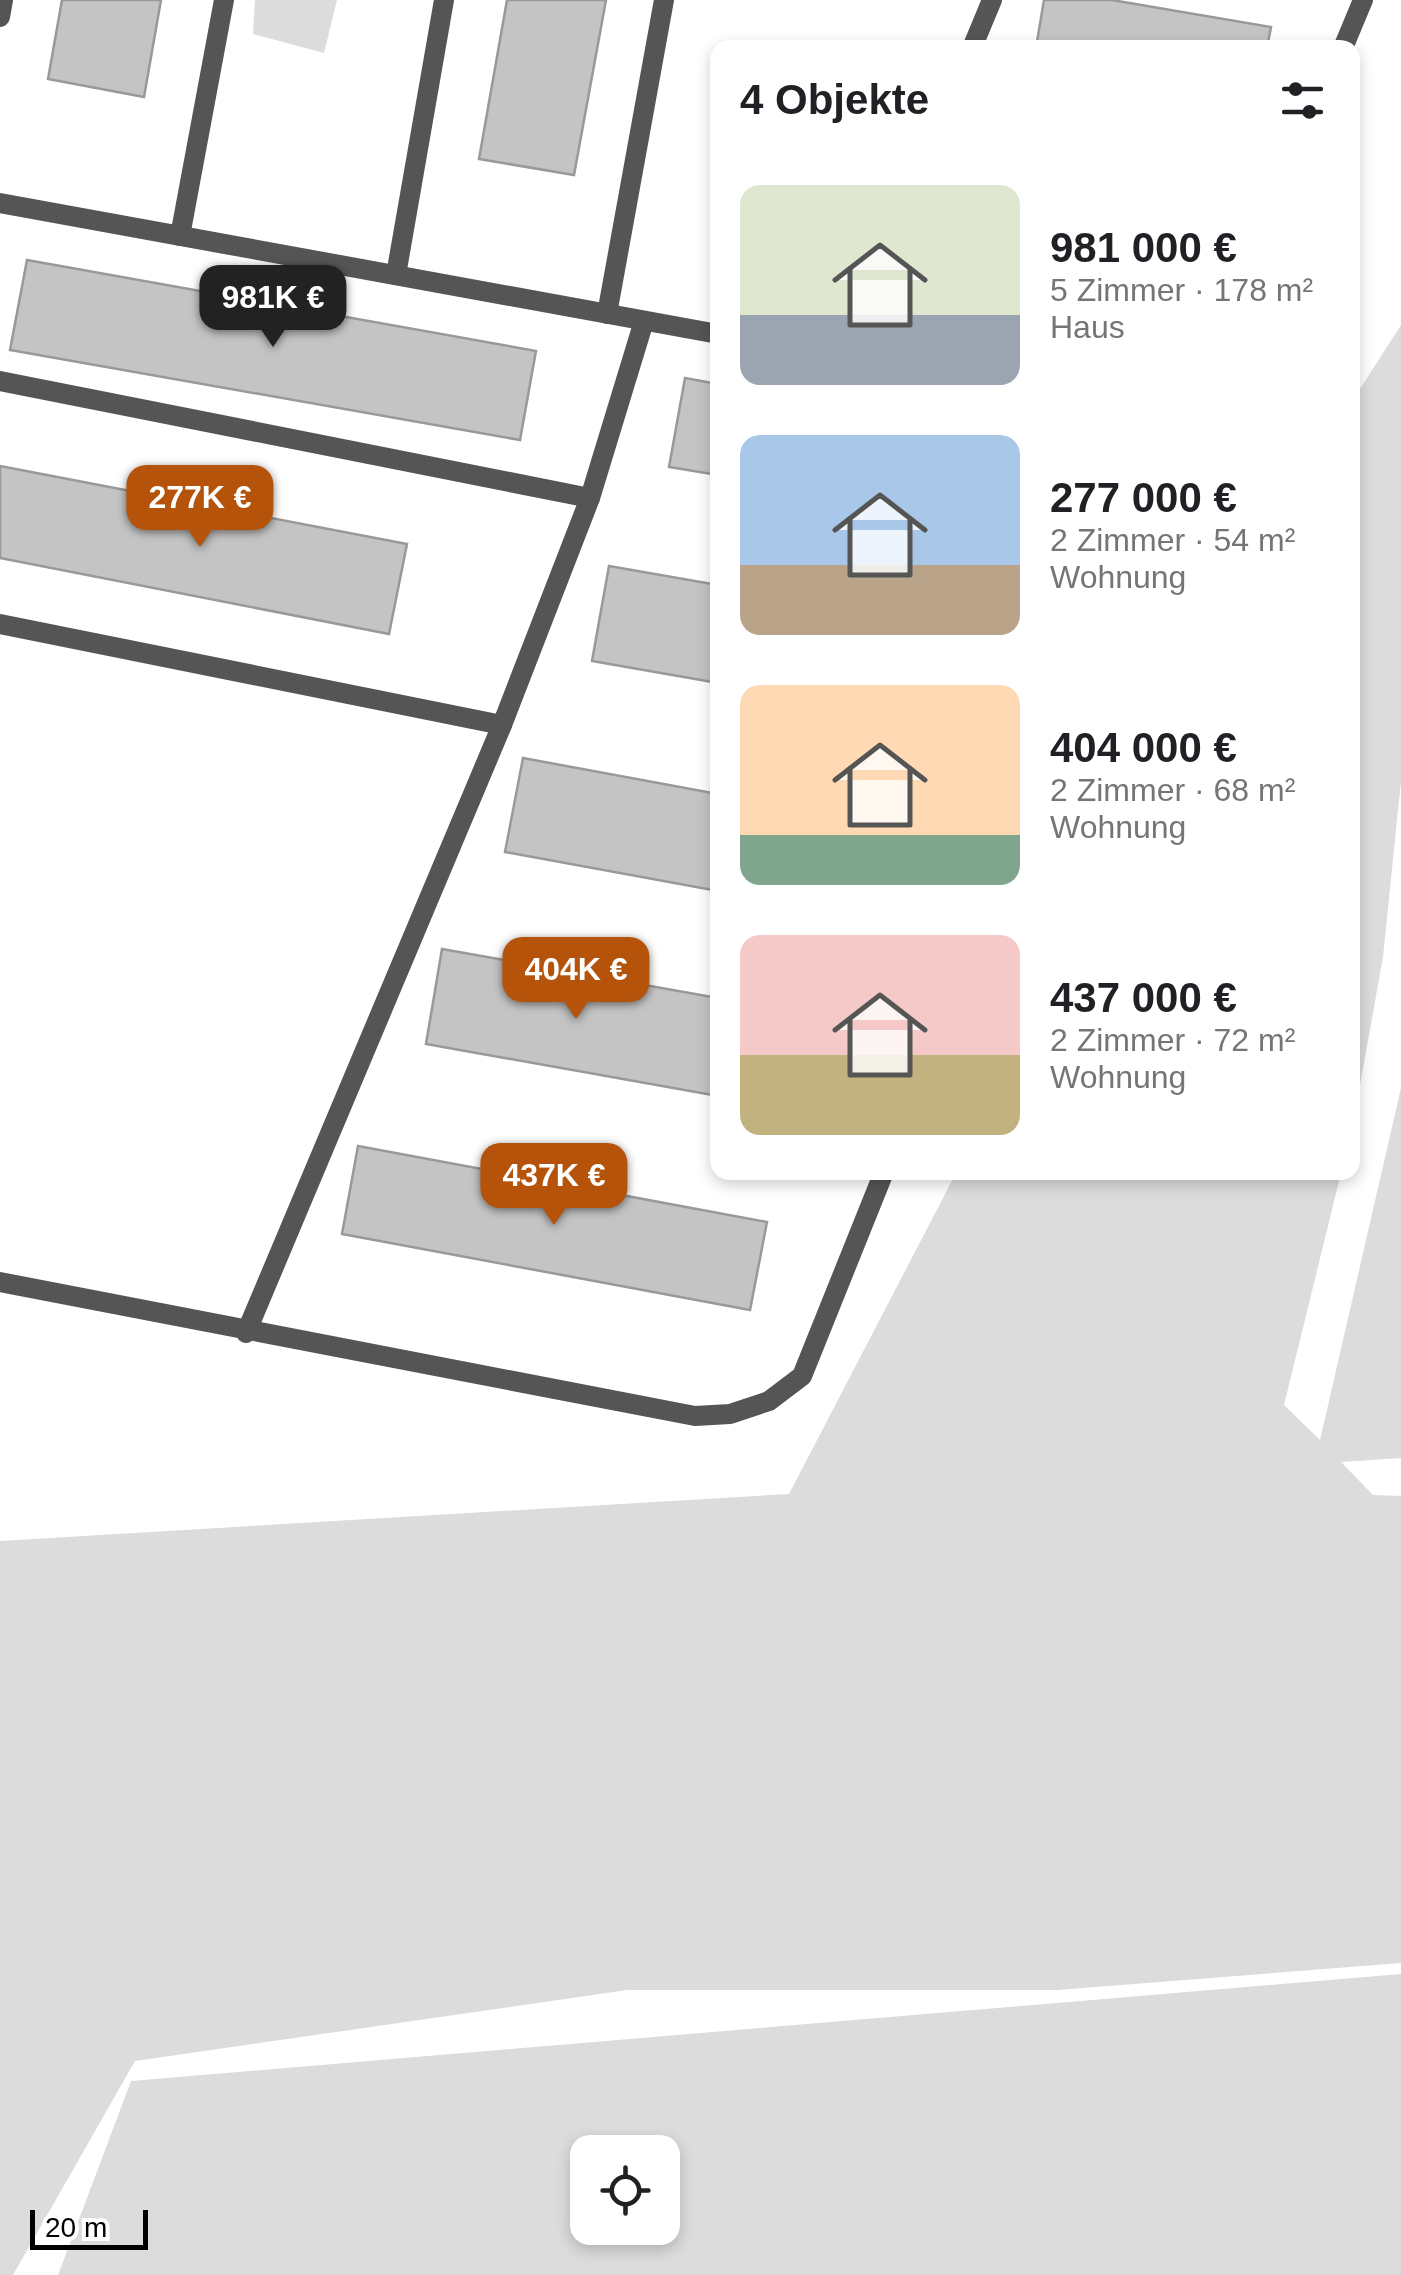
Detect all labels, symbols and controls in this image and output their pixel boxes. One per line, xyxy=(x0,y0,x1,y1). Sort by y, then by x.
icon: filters xyxy=(1275,73,1330,128)
text: 4 Objekte xyxy=(740,76,929,123)
text: 981 000 € xyxy=(1050,224,1237,271)
icon: home xyxy=(820,225,940,345)
pin: 981K € xyxy=(192,265,354,350)
text: 5 Zimmer · 178 m² xyxy=(1050,272,1313,308)
text: 981K € xyxy=(221,279,325,315)
text: Haus xyxy=(1050,309,1125,345)
pin: 277K € xyxy=(119,465,281,550)
text: 277 000 € xyxy=(1050,474,1237,521)
icon: home xyxy=(820,475,940,595)
text: 277K € xyxy=(148,479,252,515)
text: 2 Zimmer · 54 m² xyxy=(1050,522,1295,558)
text: Wohnung xyxy=(1050,559,1186,595)
text: 404 000 € xyxy=(1050,724,1237,771)
icon: home xyxy=(820,725,940,845)
text: 2 Zimmer · 68 m² xyxy=(1050,772,1295,808)
text: Wohnung xyxy=(1050,809,1186,845)
pin: 404K € xyxy=(495,937,657,1022)
text: 404K € xyxy=(524,951,628,987)
text: 437 000 € xyxy=(1050,974,1237,1021)
icon: home xyxy=(820,975,940,1095)
text: 2 Zimmer · 72 m² xyxy=(1050,1022,1295,1058)
text: Wohnung xyxy=(1050,1059,1186,1095)
pin: 437K € xyxy=(473,1143,635,1228)
text: 437K € xyxy=(502,1157,606,1193)
map controls xyxy=(570,2135,680,2245)
button: locate xyxy=(570,2135,680,2245)
scale bar xyxy=(30,2205,148,2250)
text: 20 m xyxy=(45,2212,107,2243)

